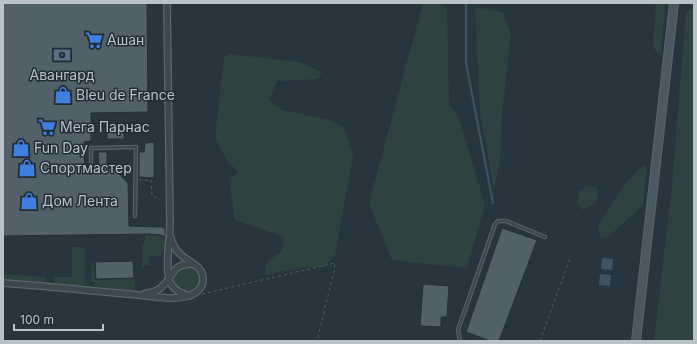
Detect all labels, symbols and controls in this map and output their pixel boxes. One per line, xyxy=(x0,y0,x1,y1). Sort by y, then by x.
supermarket icon: Ашан xyxy=(84,30,104,50)
place label: Ашан xyxy=(107,31,144,48)
bank icon: Авангард xyxy=(52,45,72,65)
place label: Авангард xyxy=(29,66,95,83)
shop icon: Bleu de France xyxy=(53,85,73,105)
place label: Bleu de France xyxy=(76,86,175,103)
supermarket icon: Мега Парнас xyxy=(37,117,57,137)
place label: Мега Парнас xyxy=(60,118,150,135)
shop icon: Fun Day xyxy=(11,138,31,158)
place label: Fun Day xyxy=(34,139,88,156)
shop icon: Спортмастер xyxy=(17,158,37,178)
place label: Спортмастер xyxy=(40,159,132,176)
shop icon: Дом Лента xyxy=(19,191,39,211)
place label: Дом Лента xyxy=(42,192,118,209)
scale bar xyxy=(14,306,103,332)
text: 100 m xyxy=(20,312,54,327)

